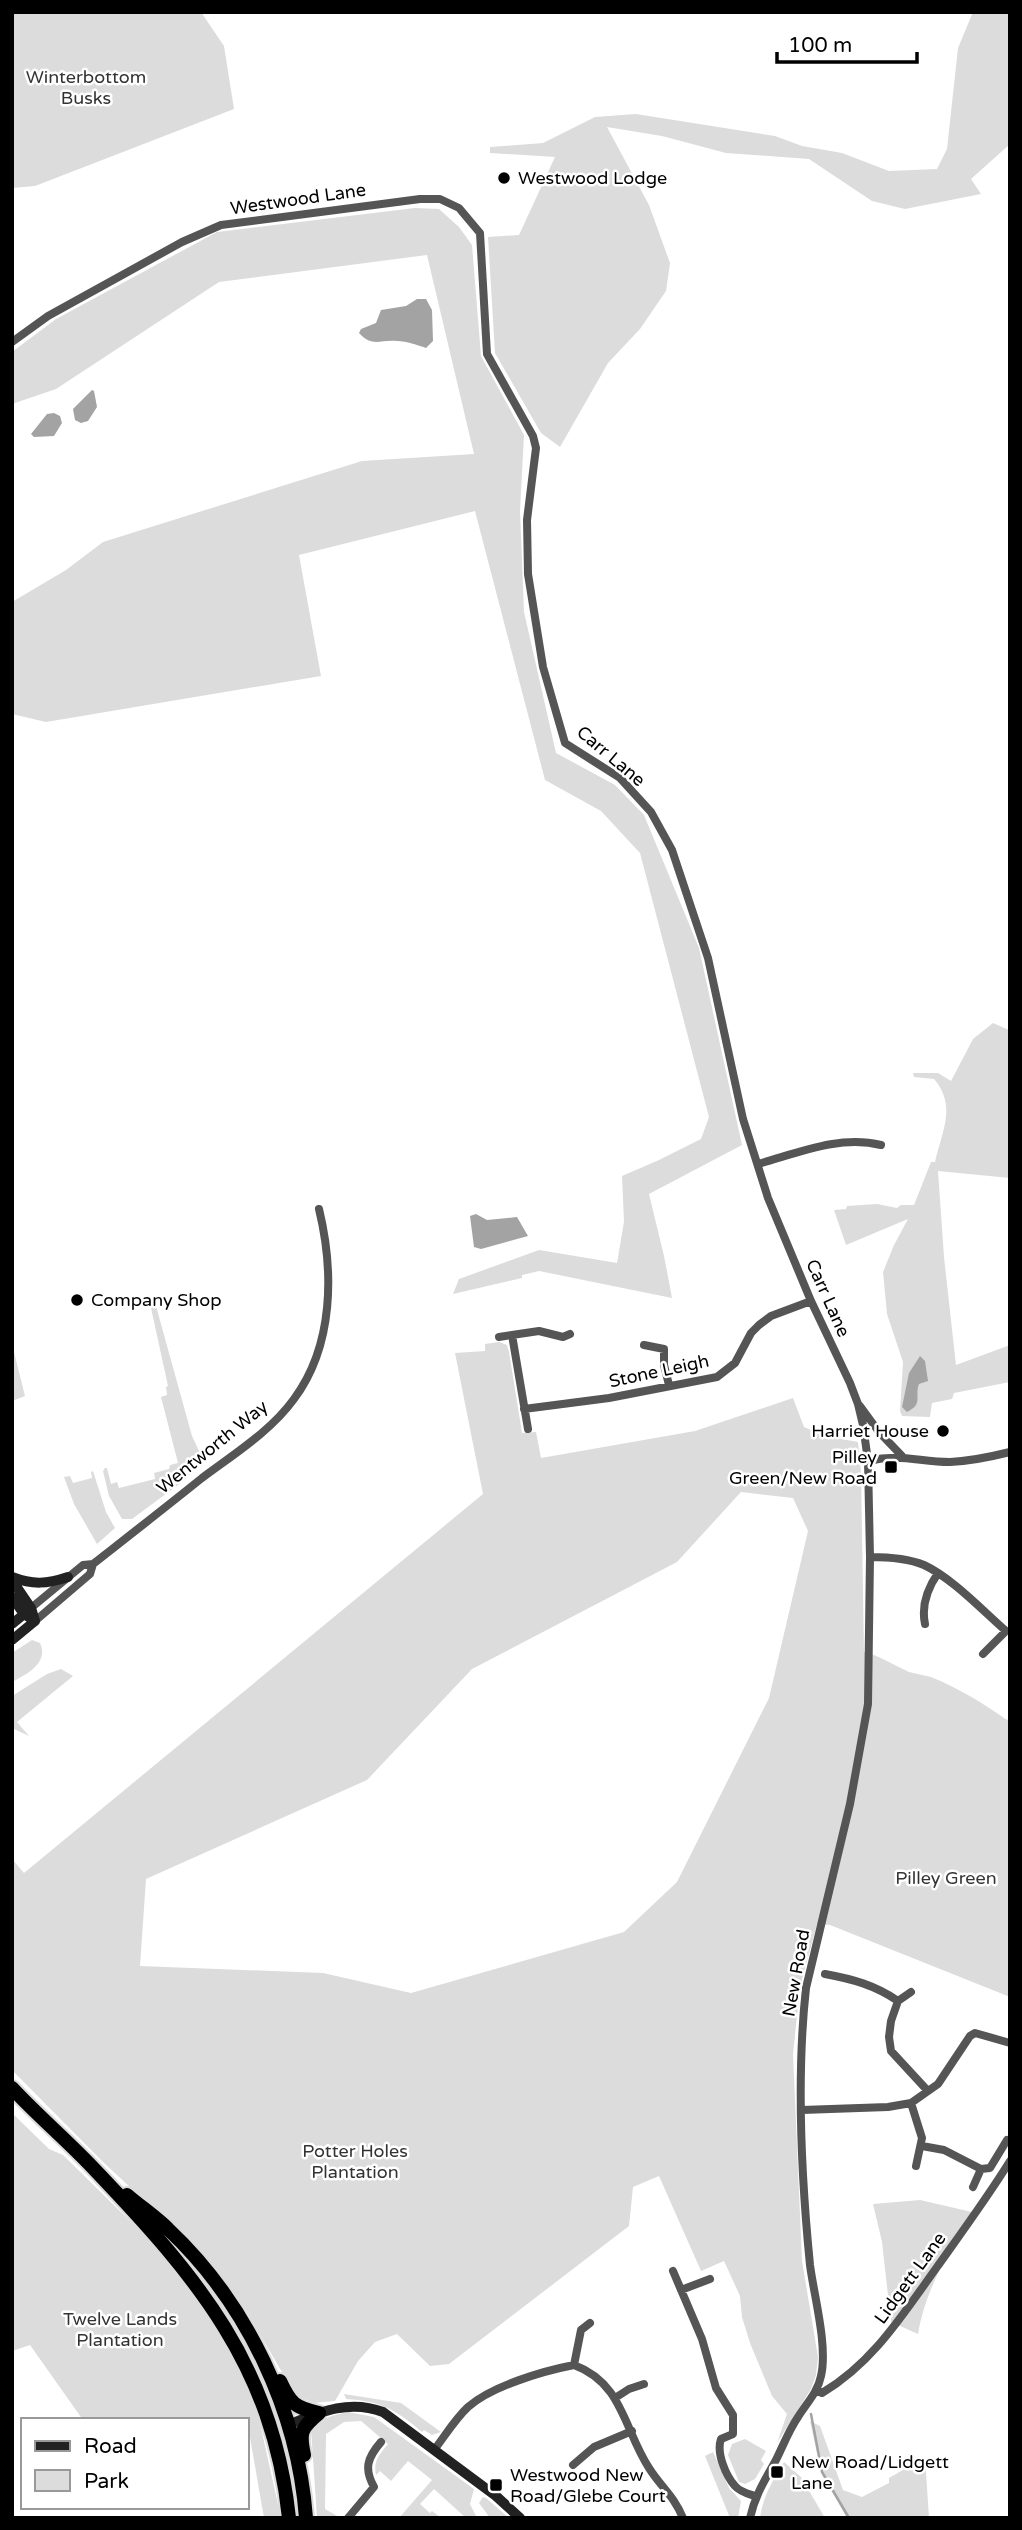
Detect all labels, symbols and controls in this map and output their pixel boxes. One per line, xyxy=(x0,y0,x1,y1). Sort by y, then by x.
scale bar xyxy=(777,21,917,65)
text: 100 m xyxy=(788,33,852,58)
park label: Winterbottom Busks xyxy=(26,66,146,109)
place label: Westwood Lodge xyxy=(518,167,667,189)
marker: Westwood Lodge xyxy=(496,170,512,186)
street label: Westwood Lane xyxy=(229,179,367,219)
street label: Carr Lane xyxy=(572,721,650,791)
street label: Carr Lane xyxy=(801,1256,855,1340)
place label: Company Shop xyxy=(91,1289,222,1311)
marker: Company Shop xyxy=(69,1292,85,1308)
street label: Stone Leigh xyxy=(607,1350,711,1392)
street label: Wentworth Way xyxy=(152,1395,272,1499)
place label: Harriet House xyxy=(811,1420,929,1442)
marker: Harriet House xyxy=(935,1423,951,1439)
place label: Pilley Green/New Road xyxy=(729,1446,877,1489)
marker: Pilley Green/New Road xyxy=(883,1459,899,1475)
park label: Pilley Green xyxy=(895,1867,997,1889)
street label: New Road xyxy=(777,1928,815,2018)
park label: Potter Holes Plantation xyxy=(302,2140,408,2183)
street label: Lidgett Lane xyxy=(869,2228,951,2328)
park label: Twelve Lands Plantation xyxy=(63,2308,177,2351)
legend xyxy=(21,2418,248,2509)
text: Road xyxy=(84,2434,137,2459)
place label: New Road/Lidgett Lane xyxy=(791,2451,949,2494)
place label: Westwood New Road/Glebe Court xyxy=(510,2464,666,2507)
marker: New Road/Lidgett Lane xyxy=(769,2464,785,2480)
text: Park xyxy=(84,2469,129,2494)
marker: Westwood New Road/Glebe Court xyxy=(488,2477,504,2493)

